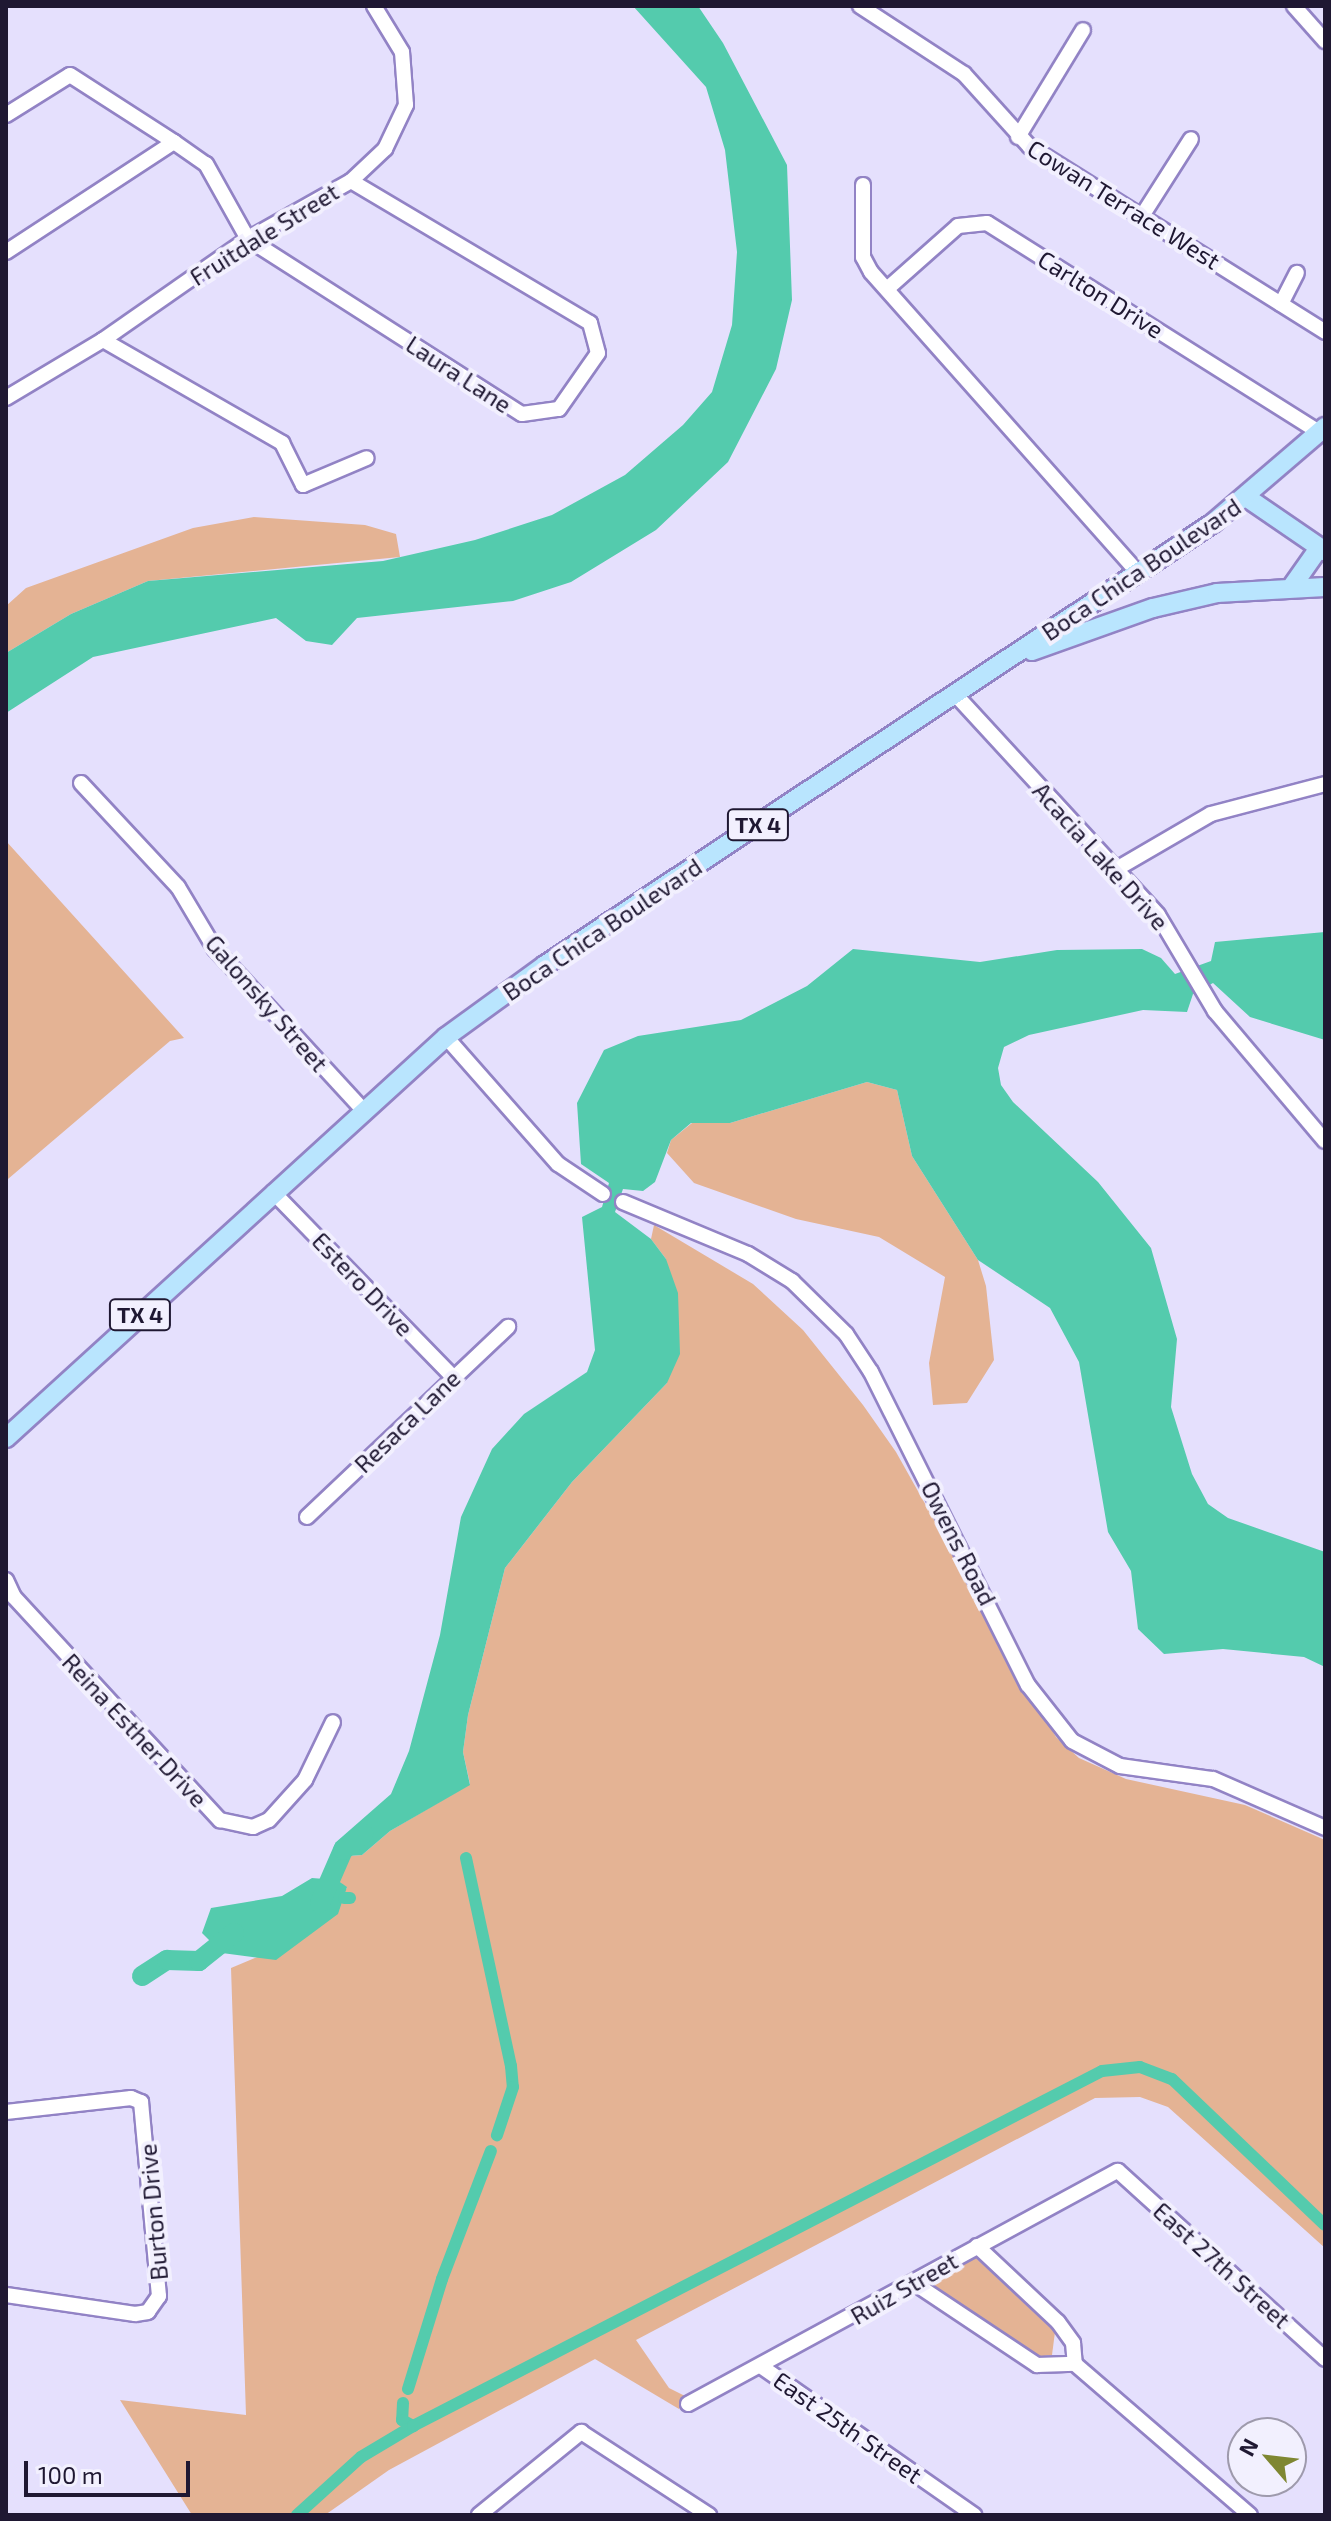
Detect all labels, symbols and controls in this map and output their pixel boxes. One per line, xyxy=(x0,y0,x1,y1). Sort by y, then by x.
street label: Cowan Terrace West xyxy=(1022,133,1226,275)
street label: Fruitdale Street xyxy=(184,177,344,291)
street label: Carlton Drive xyxy=(1033,244,1169,344)
street label: Laura Lane xyxy=(401,329,517,419)
street label: Boca Chica Boulevard xyxy=(1036,492,1246,646)
street label: Acacia Lake Drive xyxy=(1027,776,1175,936)
road number: TX 4 xyxy=(726,807,790,843)
street label: Boca Chica Boulevard xyxy=(497,852,707,1006)
street label: Galonsky Street xyxy=(200,929,334,1077)
street label: Estero Drive xyxy=(306,1226,420,1342)
road number: TX 4 xyxy=(108,1297,172,1333)
street label: Resaca Lane xyxy=(348,1364,466,1478)
street label: Owens Road xyxy=(915,1476,1003,1610)
street label: Reina Esther Drive xyxy=(56,1647,214,1813)
street label: Burton Drive xyxy=(133,2142,173,2282)
street label: East 27th Street xyxy=(1148,2196,1296,2334)
street label: Ruiz Street xyxy=(845,2246,963,2330)
street label: East 25th Street xyxy=(768,2365,928,2489)
north arrow xyxy=(1227,2417,1307,2497)
text: N xyxy=(1232,2434,1263,2460)
scale bar xyxy=(28,2445,194,2495)
text: 100 m xyxy=(38,2460,103,2489)

